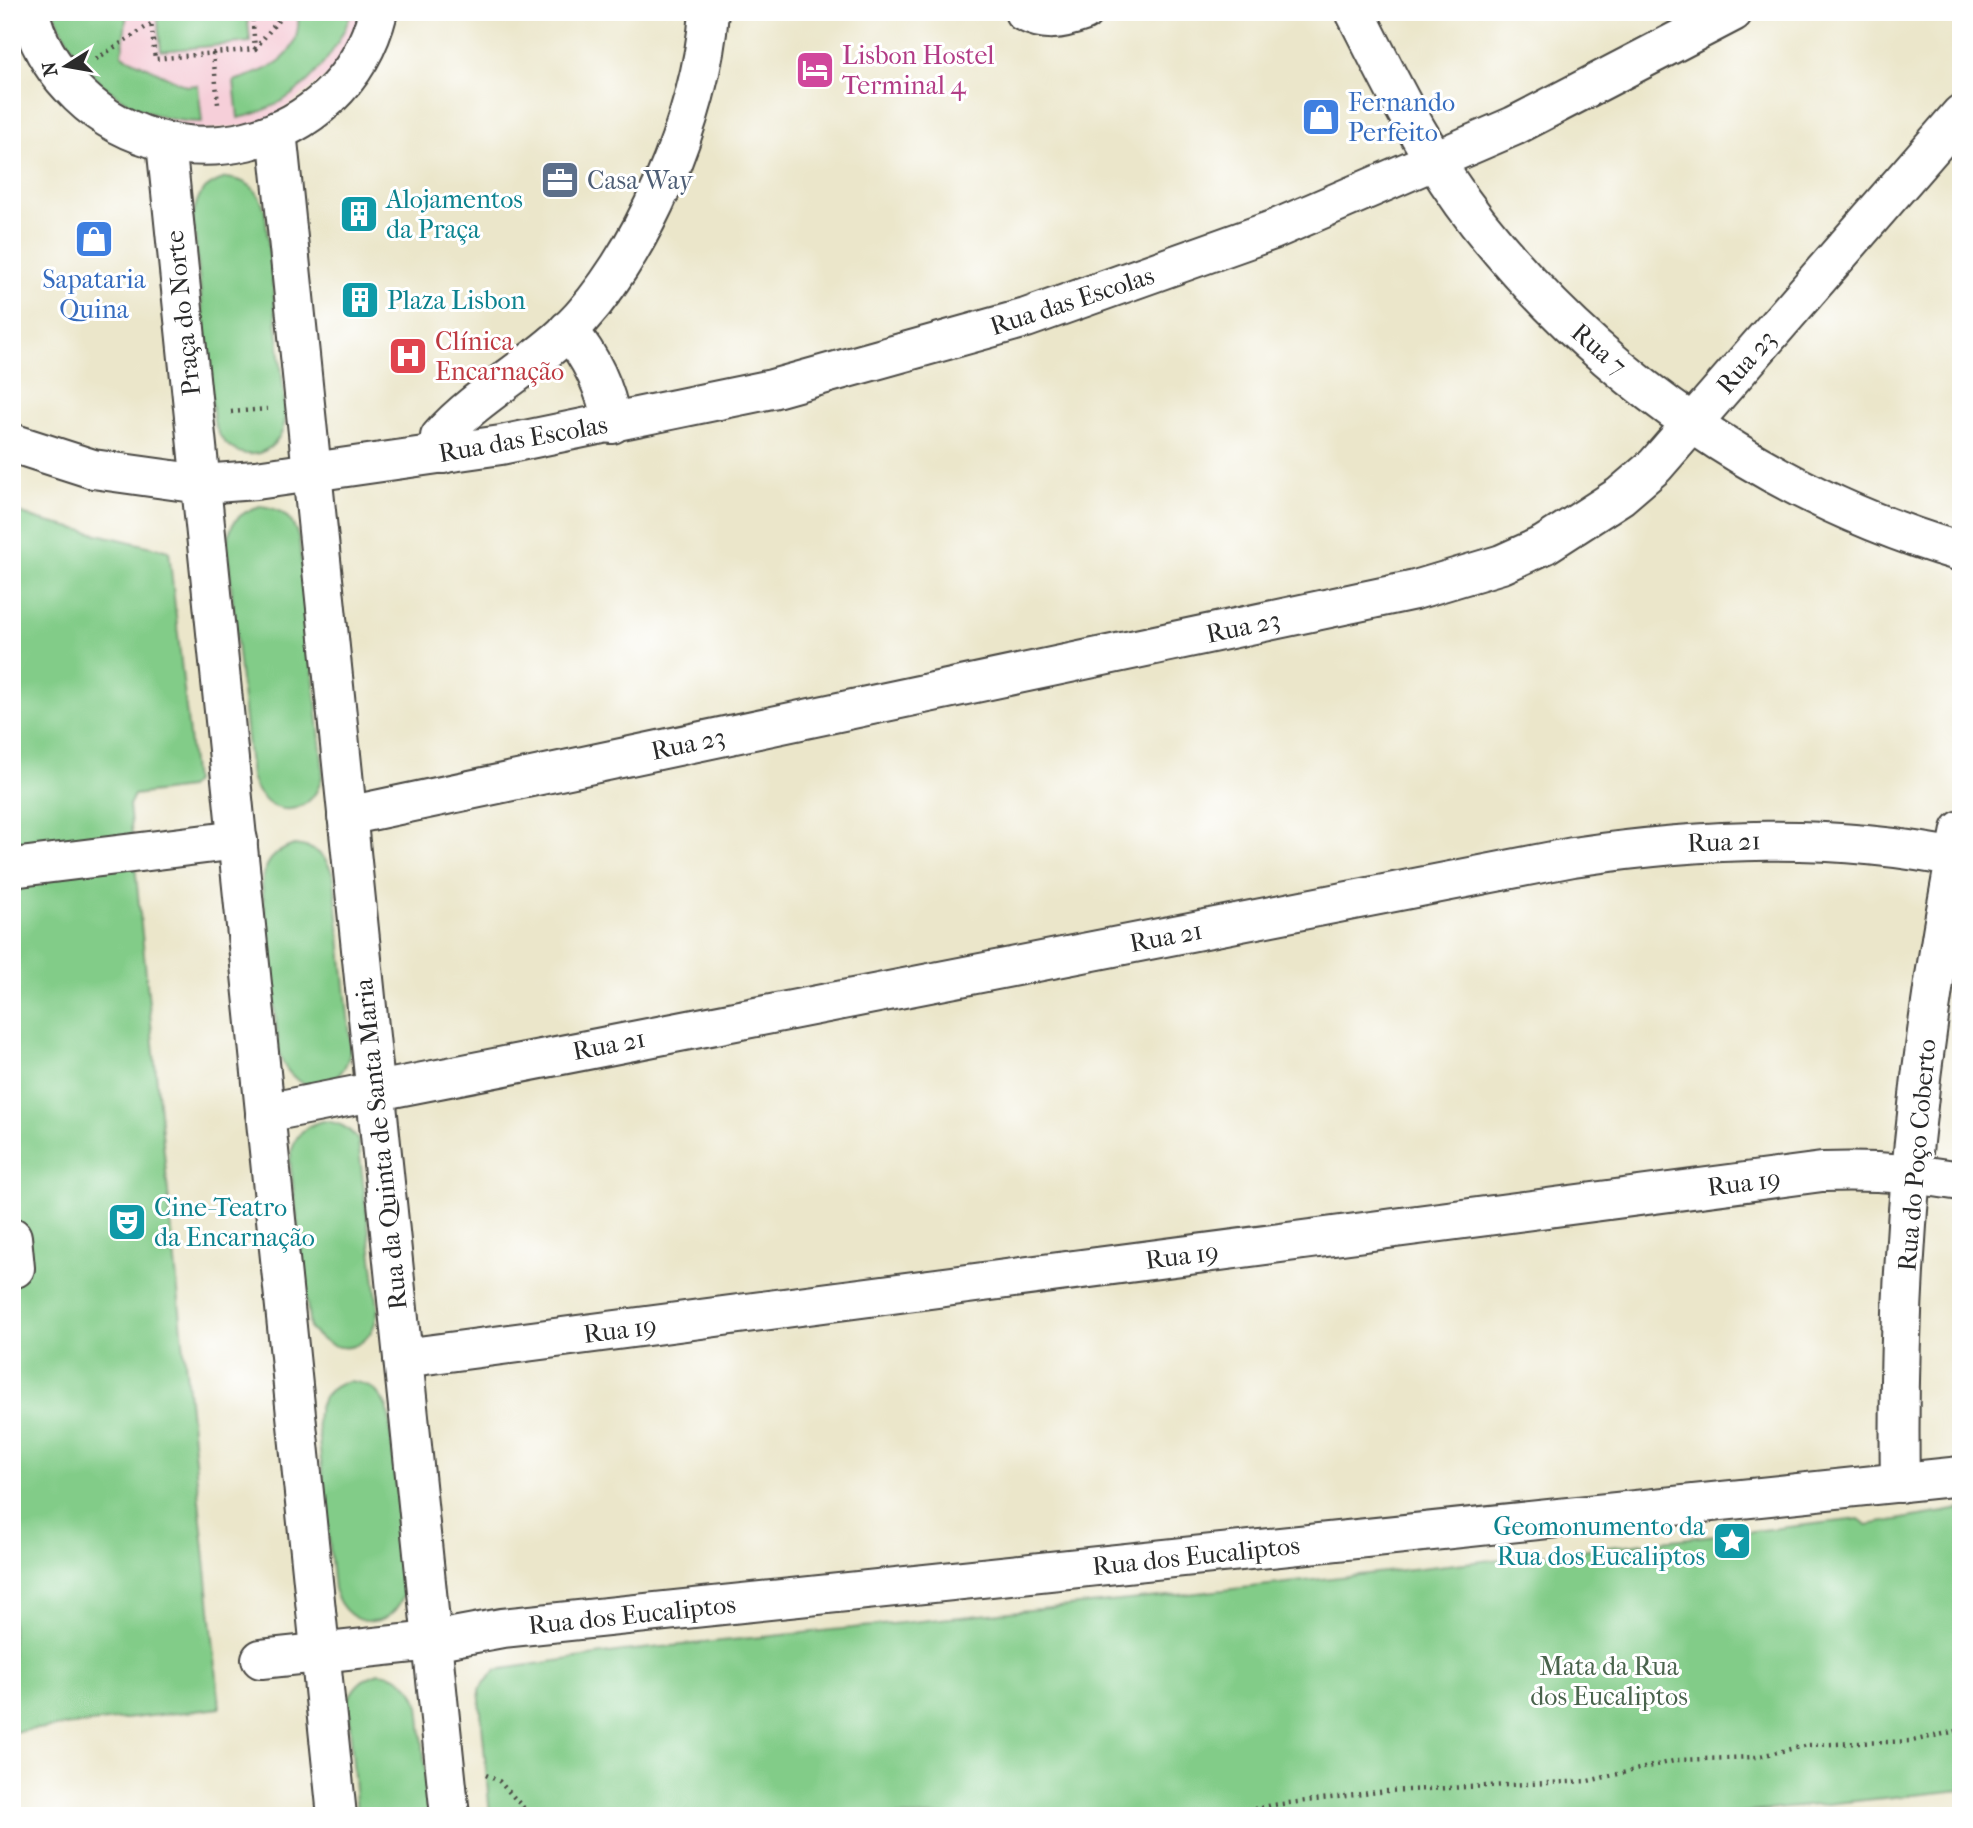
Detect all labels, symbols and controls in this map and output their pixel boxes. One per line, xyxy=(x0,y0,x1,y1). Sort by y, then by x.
north arrow xyxy=(32,32,102,102)
place label: Lisbon Hostel Terminal 4 xyxy=(842,40,994,101)
hotel icon: Lisbon Hostel Terminal 4 xyxy=(794,49,836,91)
text: N xyxy=(38,59,62,78)
place label: Fernando Perfeito xyxy=(1348,87,1455,148)
shop icon: Fernando Perfeito xyxy=(1300,96,1342,138)
office icon: Casa Way xyxy=(539,159,581,201)
place label: Casa Way xyxy=(587,165,694,196)
place label: Alojamentos da Praça xyxy=(385,184,523,245)
building icon: Alojamentos da Praça xyxy=(338,193,380,235)
shop icon: Sapataria Quina xyxy=(73,218,115,260)
street label: Praça do Norte xyxy=(159,229,207,397)
street label: Rua das Escolas xyxy=(986,260,1158,342)
place label: Sapataria Quina xyxy=(42,264,147,325)
building icon: Plaza Lisbon xyxy=(339,279,381,321)
place label: Plaza Lisbon xyxy=(387,285,526,316)
street label: Rua 7 xyxy=(1565,317,1633,381)
street label: Rua 23 xyxy=(1710,324,1782,400)
place label: Clínica Encarnação xyxy=(435,326,564,387)
hospital icon: Clínica Encarnação xyxy=(387,335,429,377)
street label: Rua das Escolas xyxy=(436,409,610,469)
street label: Rua 23 xyxy=(1203,604,1283,650)
street label: Rua 23 xyxy=(648,721,728,767)
street label: Rua 21 xyxy=(1687,825,1761,859)
street label: Rua 21 xyxy=(1127,915,1205,959)
street label: Rua da Quinta de Santa Maria xyxy=(348,976,414,1311)
street label: Rua 21 xyxy=(570,1023,648,1067)
street label: Rua do Poço Coberto xyxy=(1891,1038,1943,1272)
street label: Rua 19 xyxy=(1706,1163,1782,1203)
place label: Cine-Teatro da Encarnação xyxy=(154,1192,315,1253)
theatre icon: Cine-Teatro da Encarnação xyxy=(106,1201,148,1243)
street label: Rua 19 xyxy=(1144,1236,1220,1276)
street label: Rua 19 xyxy=(582,1310,658,1350)
place label: Geomonumento da Rua dos Eucaliptos xyxy=(1493,1511,1706,1572)
place icon: Geomonumento da Rua dos Eucaliptos xyxy=(1711,1520,1753,1562)
street label: Rua dos Eucaliptos xyxy=(1091,1530,1301,1582)
street label: Rua dos Eucaliptos xyxy=(527,1589,737,1641)
park label: Mata da Rua dos Eucaliptos xyxy=(1530,1651,1688,1712)

